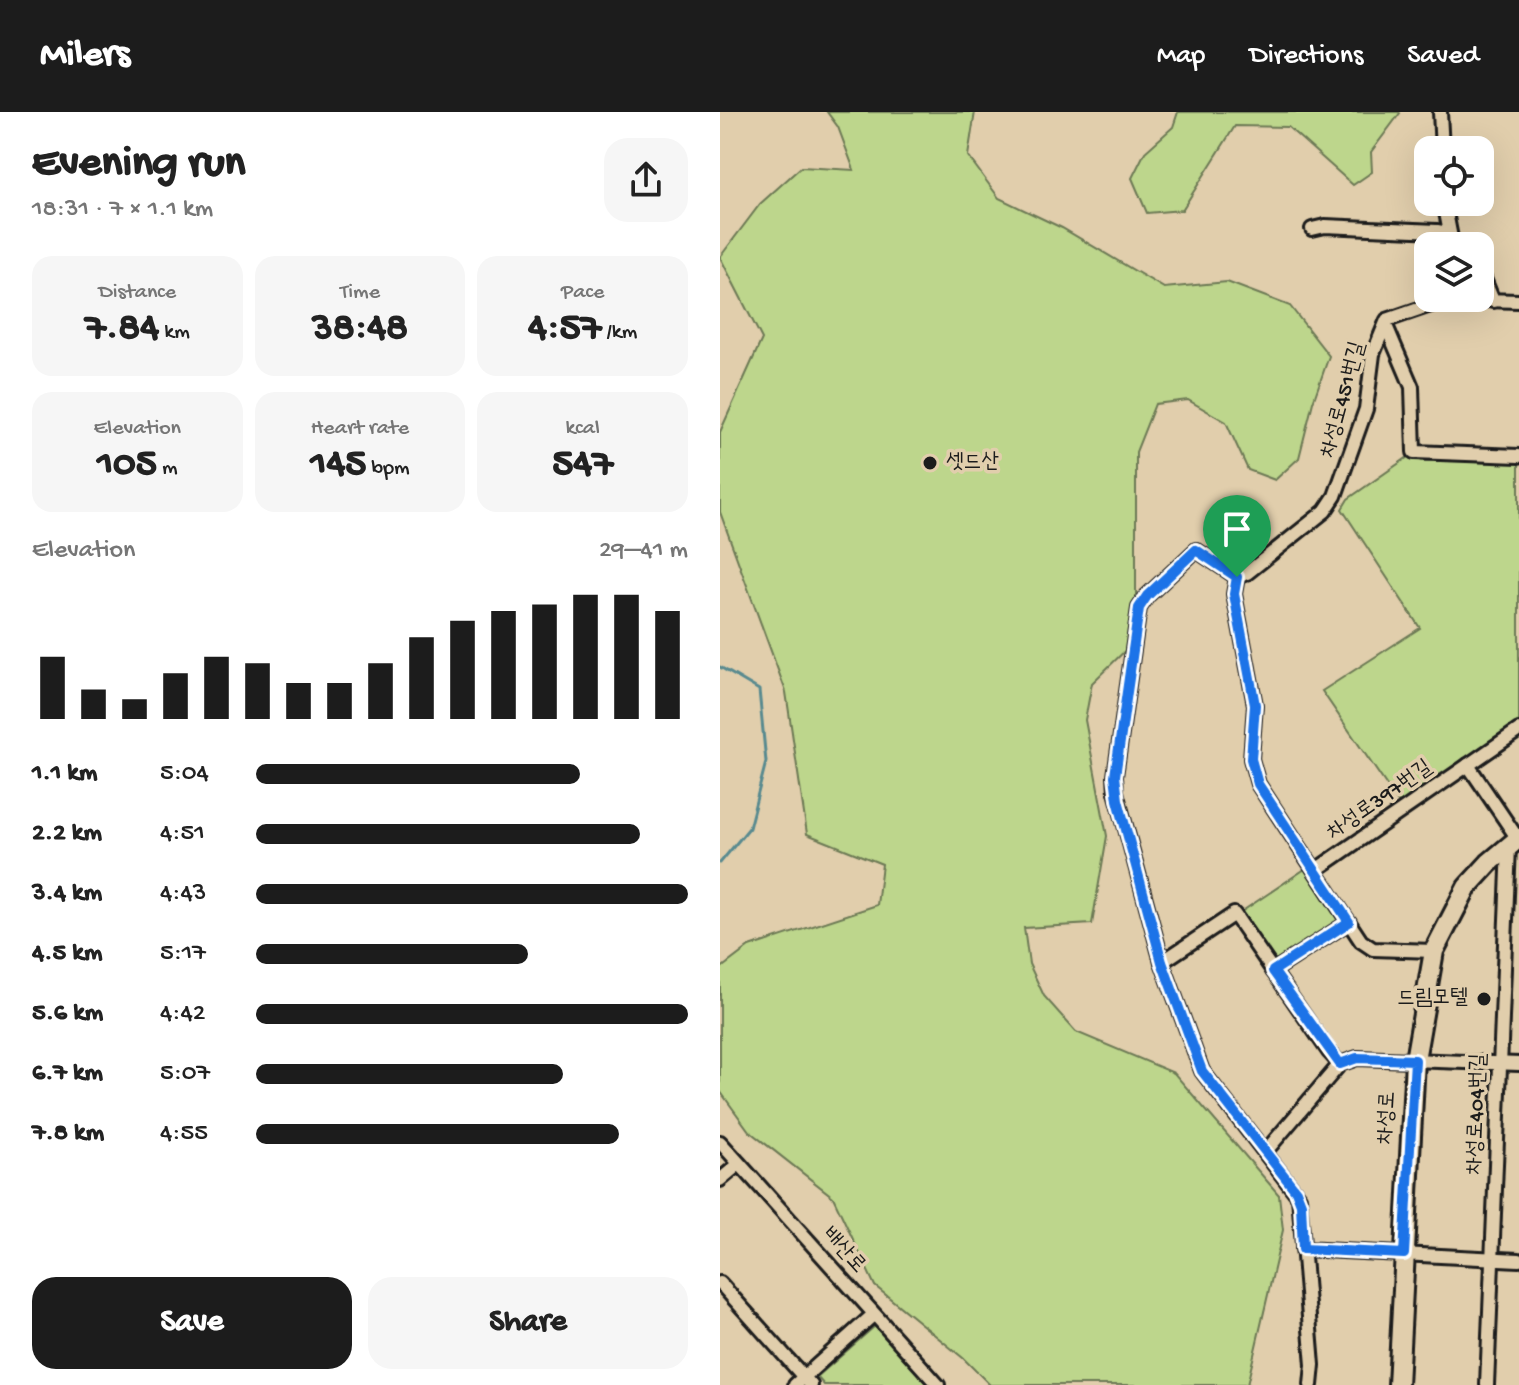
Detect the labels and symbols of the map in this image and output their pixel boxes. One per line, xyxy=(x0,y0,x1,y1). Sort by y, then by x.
street label: 차성로451번길 xyxy=(1316,339,1372,461)
place label: 셋드산 xyxy=(946,450,999,476)
marker: 셋드산 xyxy=(921,454,939,472)
pin xyxy=(1203,495,1271,577)
street label: 차성로397번길 xyxy=(1322,755,1438,847)
place label: 드림모텔 xyxy=(1397,986,1468,1012)
marker: 드림모텔 xyxy=(1475,990,1493,1008)
street label: 차성로404번길 xyxy=(1463,1052,1493,1175)
street label: 차성로 xyxy=(1374,1091,1402,1145)
street label: 배산로 xyxy=(816,1223,870,1279)

